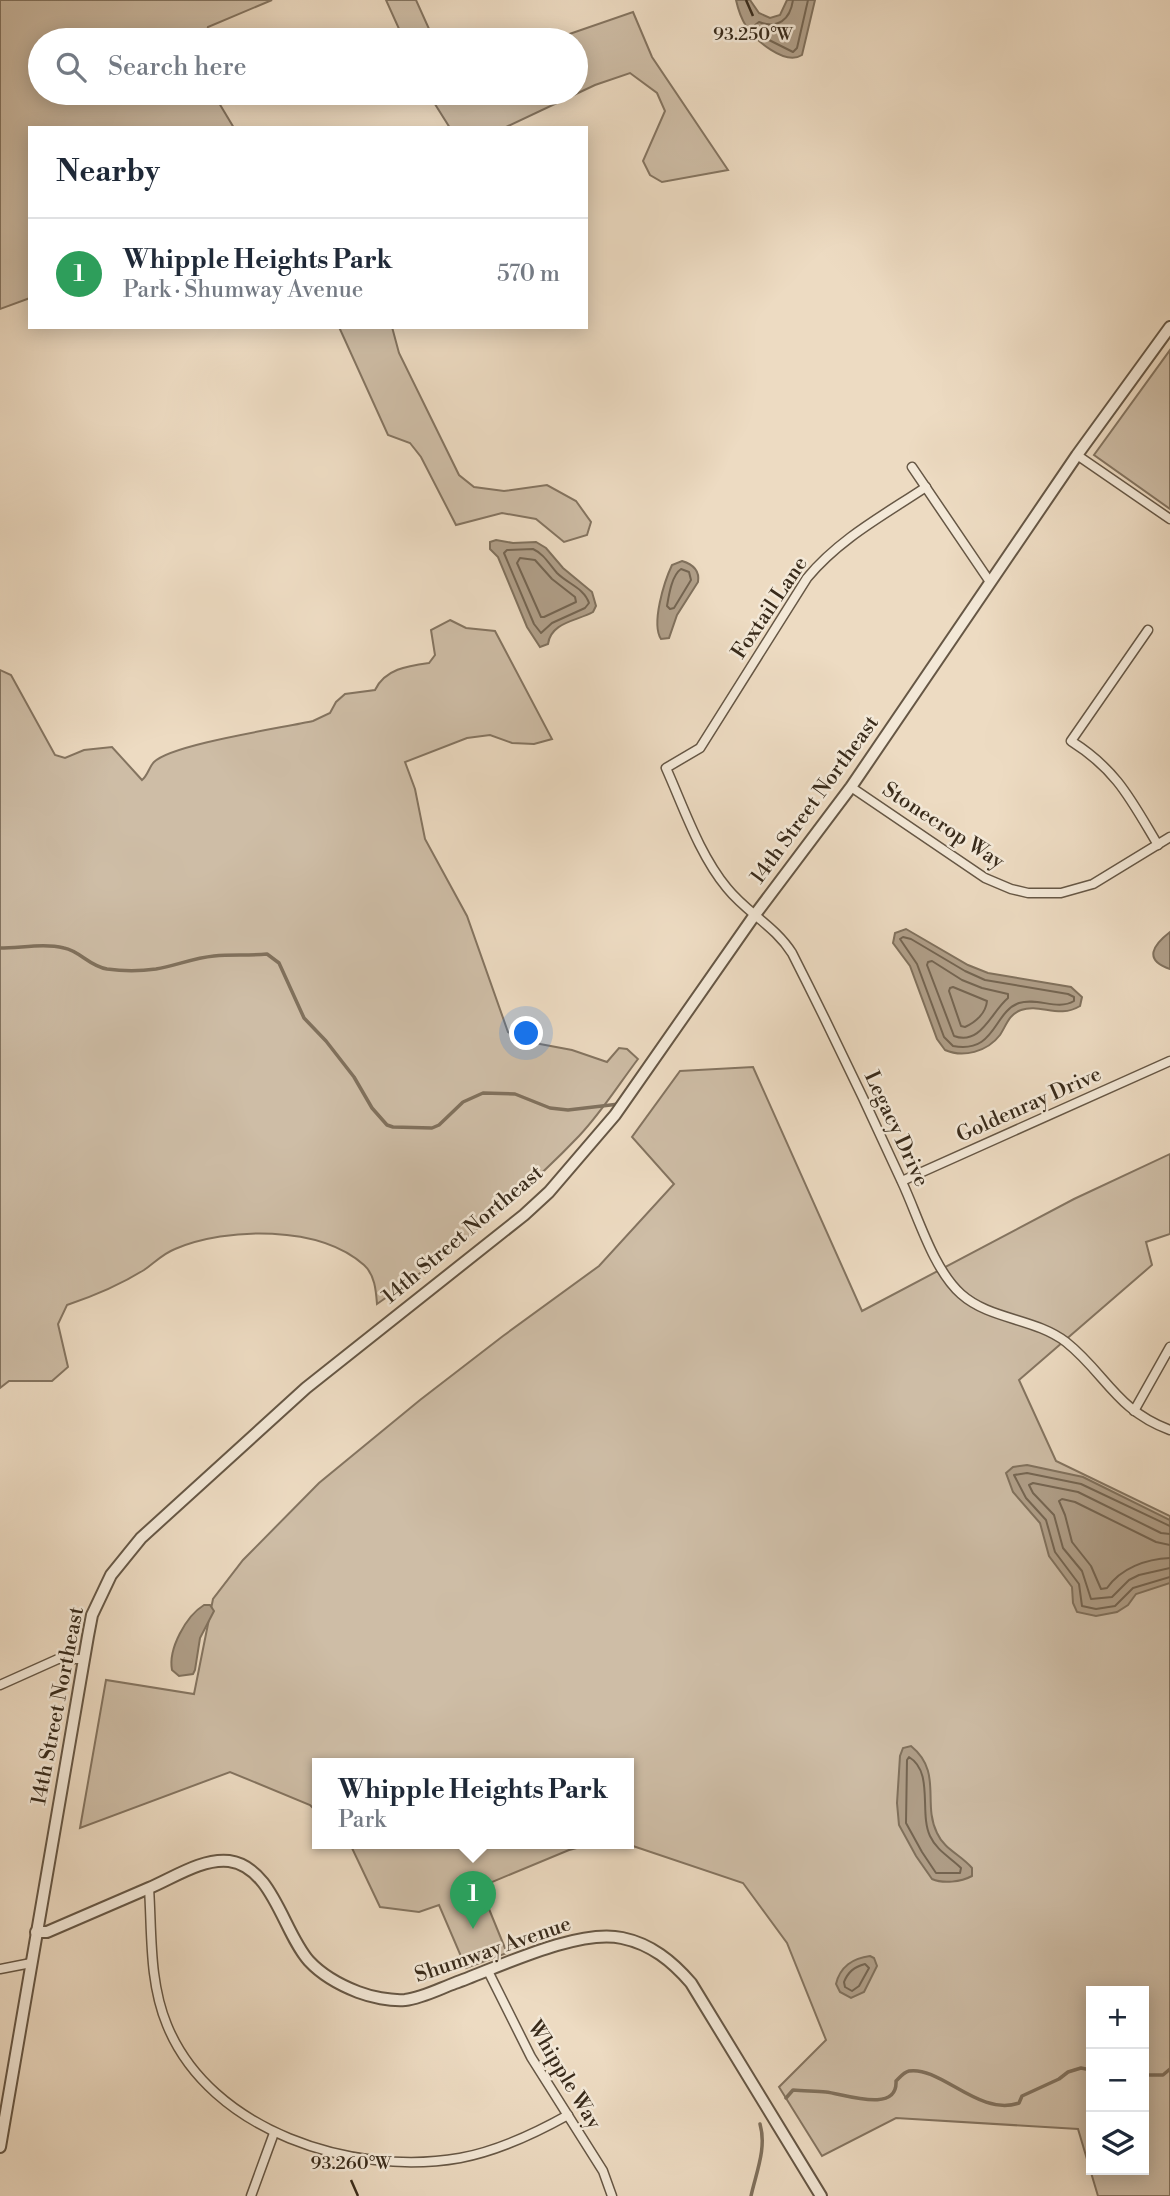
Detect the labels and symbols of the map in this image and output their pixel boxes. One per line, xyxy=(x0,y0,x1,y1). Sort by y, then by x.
text: 93.250°W xyxy=(713,23,794,46)
street label: Foxtail Lane xyxy=(726,552,814,664)
street label: 14th Street Northeast xyxy=(745,710,885,889)
street label: Stonecrop Way xyxy=(877,777,1010,876)
your location xyxy=(509,1016,543,1050)
street label: Goldenray Drive xyxy=(952,1061,1106,1149)
street label: Legacy Drive xyxy=(858,1067,934,1191)
street label: 14th Street Northeast xyxy=(377,1160,549,1310)
street label: 14th Street Northeast xyxy=(26,1604,90,1807)
pin: 1 xyxy=(450,1871,496,1929)
street label: Shumway Avenue xyxy=(411,1911,575,1989)
street label: Whipple Way xyxy=(521,2015,607,2135)
text: 93.260°W xyxy=(311,2152,392,2175)

